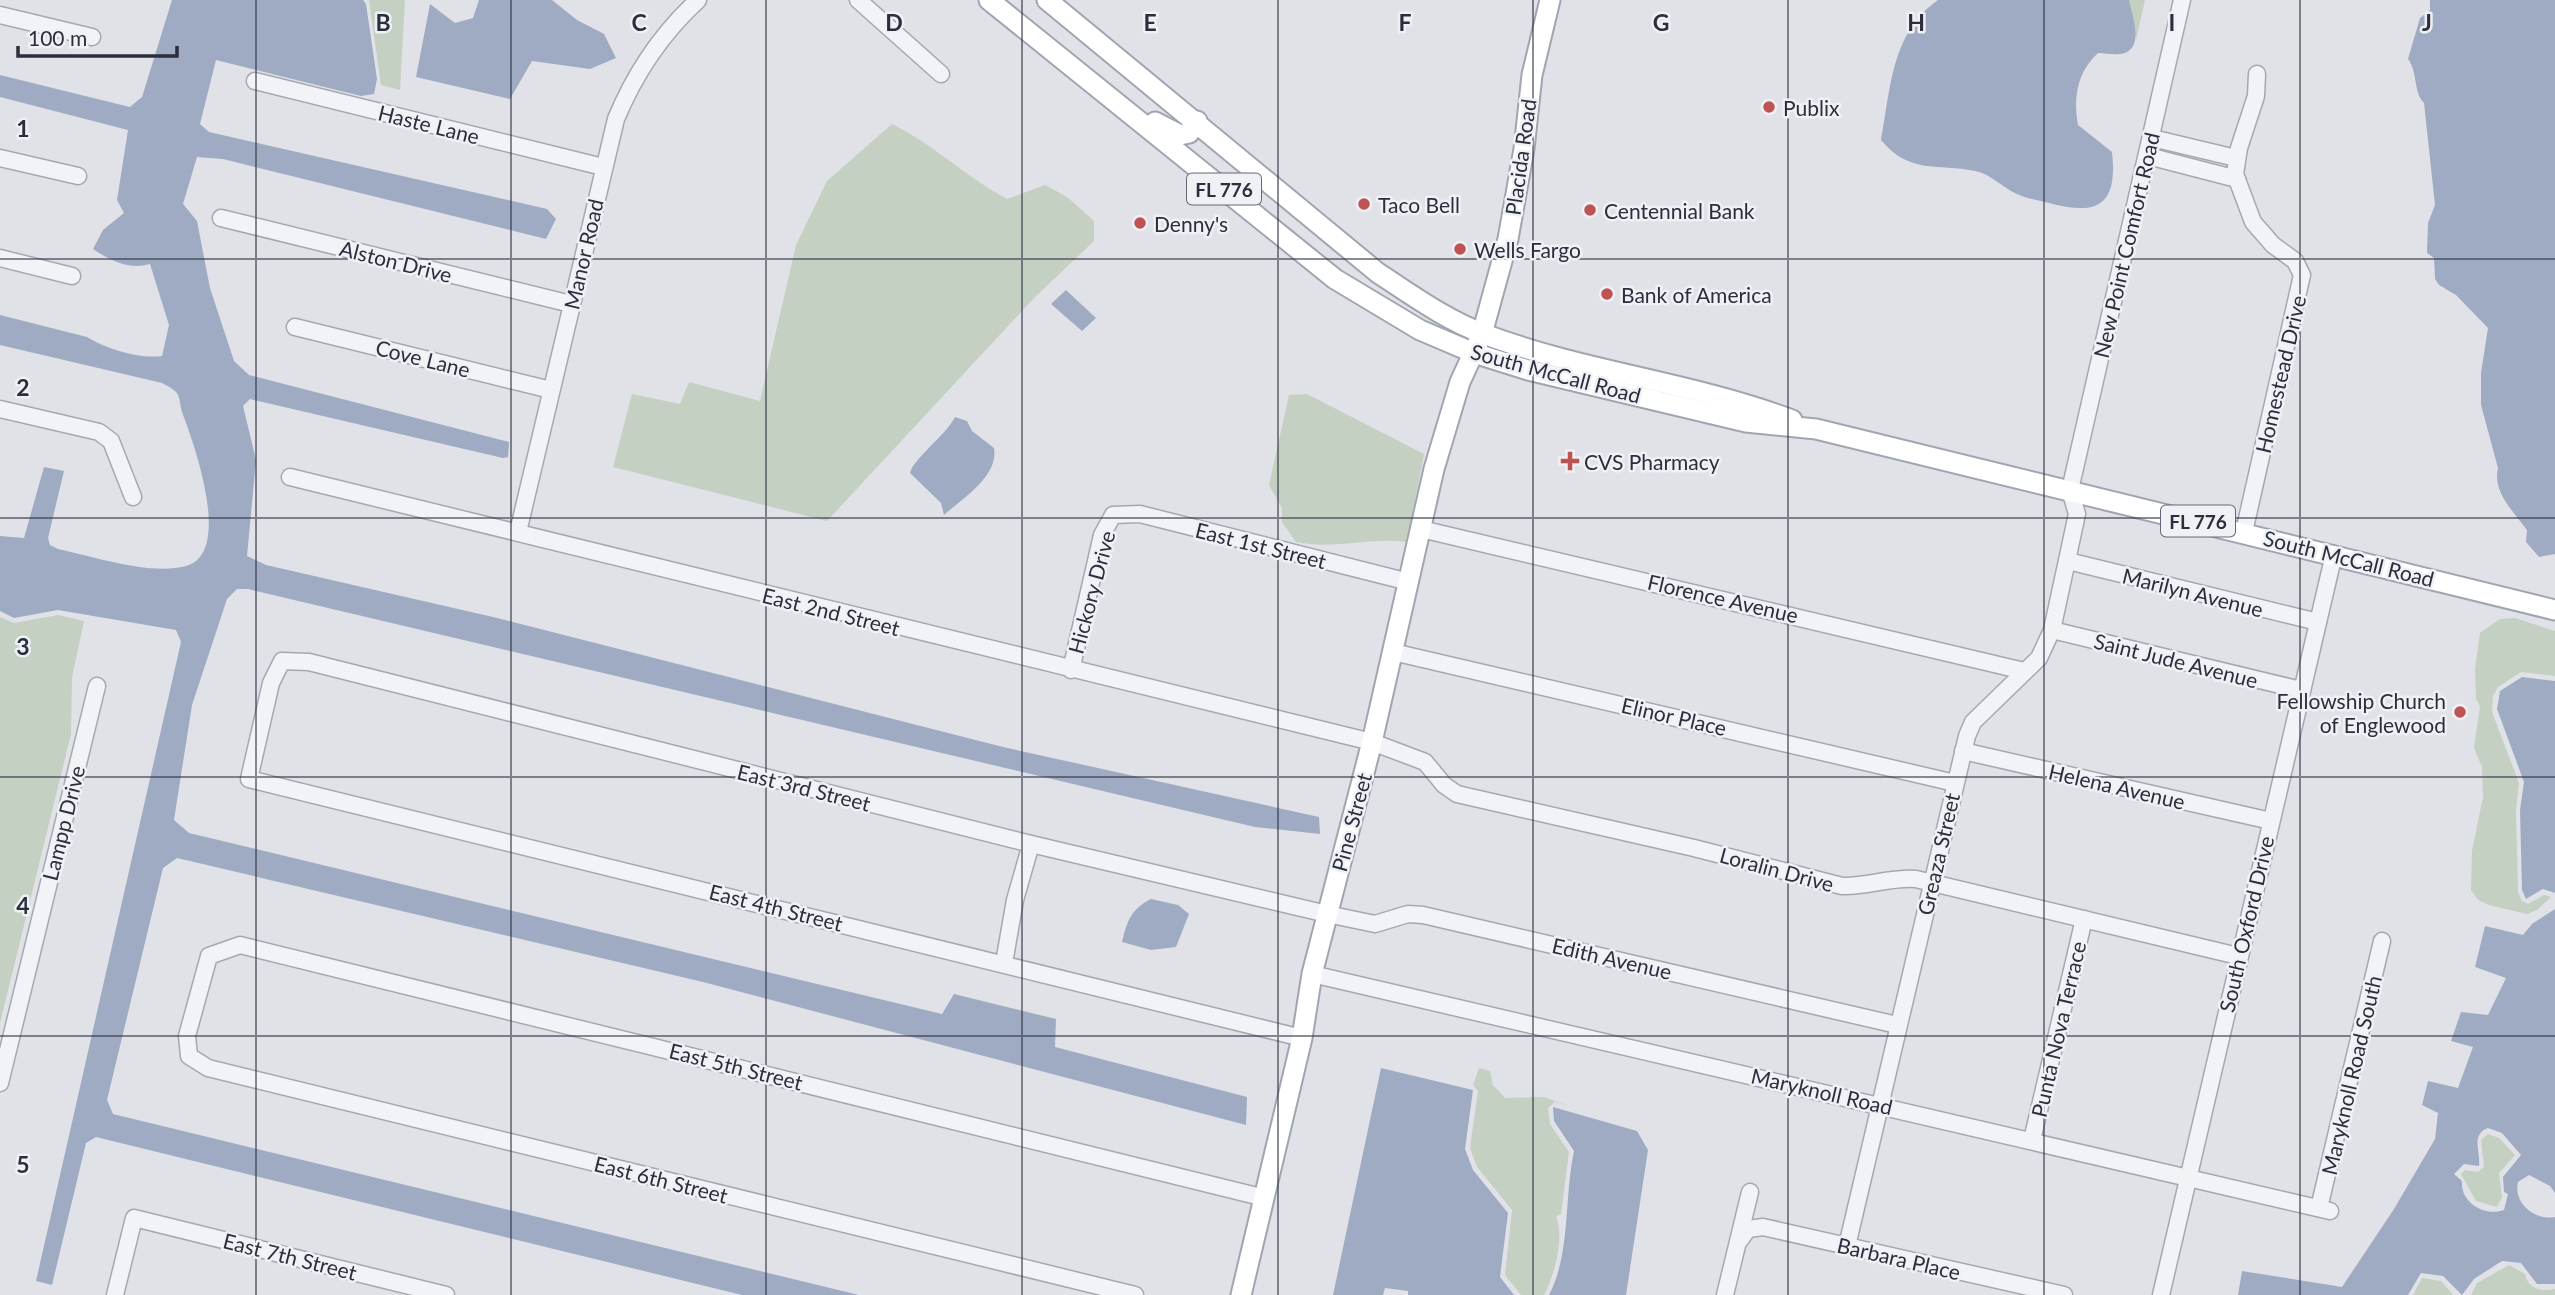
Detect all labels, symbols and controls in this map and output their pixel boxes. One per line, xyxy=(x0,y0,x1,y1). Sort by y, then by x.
text: B xyxy=(375,8,391,36)
text: C xyxy=(631,8,647,36)
text: D xyxy=(885,8,903,36)
text: E xyxy=(1143,8,1157,36)
text: F xyxy=(1398,8,1412,36)
text: G xyxy=(1653,8,1669,36)
text: H xyxy=(1907,8,1925,36)
text: I xyxy=(2169,8,2175,36)
text: J xyxy=(2422,8,2432,36)
scale bar xyxy=(18,14,177,58)
text: 100 m xyxy=(28,25,87,50)
place label: Publix xyxy=(1783,95,1840,120)
street label: Placida Road xyxy=(1499,97,1541,217)
street label: Haste Lane xyxy=(376,99,482,149)
marker: Publix xyxy=(1761,99,1777,115)
text: 1 xyxy=(16,114,30,142)
street label: New Point Comfort Road xyxy=(2088,130,2164,360)
road number: FL 776 xyxy=(1187,174,1261,204)
place label: Taco Bell xyxy=(1378,192,1460,217)
street label: Manor Road xyxy=(558,196,608,312)
marker: Taco Bell xyxy=(1356,196,1372,212)
place label: Centennial Bank xyxy=(1604,198,1755,223)
marker: Centennial Bank xyxy=(1582,202,1598,218)
place label: Denny's xyxy=(1154,211,1228,236)
marker: Denny's xyxy=(1132,215,1148,231)
street label: Alston Drive xyxy=(337,235,455,287)
place label: Wells Fargo xyxy=(1474,237,1581,262)
marker: Wells Fargo xyxy=(1452,241,1468,257)
place label: Bank of America xyxy=(1621,282,1772,307)
marker: Bank of America xyxy=(1599,286,1615,302)
street label: Homestead Drive xyxy=(2250,293,2310,455)
street label: Cove Lane xyxy=(373,334,473,382)
street label: South McCall Road xyxy=(1468,338,1644,408)
text: 2 xyxy=(16,373,30,401)
place label: CVS Pharmacy xyxy=(1584,449,1720,474)
marker: CVS Pharmacy xyxy=(1562,453,1578,469)
road number: FL 776 xyxy=(2161,506,2235,536)
street label: East 1st Street xyxy=(1193,517,1329,573)
street label: South McCall Road xyxy=(2261,525,2437,591)
street label: Hickory Drive xyxy=(1063,528,1119,656)
street label: Marilyn Avenue xyxy=(2120,562,2266,622)
street label: Florence Avenue xyxy=(1645,569,1801,627)
street label: East 2nd Street xyxy=(760,582,903,640)
street label: Saint Jude Avenue xyxy=(2092,628,2260,692)
text: 3 xyxy=(16,632,30,660)
place label: Fellowship Church of Englewood xyxy=(2276,688,2446,737)
street label: Elinor Place xyxy=(1619,692,1729,740)
marker: Fellowship Church of Englewood xyxy=(2452,704,2468,720)
street label: East 3rd Street xyxy=(735,758,874,816)
street label: Helena Avenue xyxy=(2046,758,2188,814)
street label: Lampp Drive xyxy=(37,763,89,883)
street label: Pine Street xyxy=(1326,770,1376,874)
street label: Greaza Street xyxy=(1912,790,1964,917)
street label: South Oxford Drive xyxy=(2214,834,2278,1014)
street label: Loralin Drive xyxy=(1717,842,1837,896)
street label: East 4th Street xyxy=(707,878,846,936)
text: 4 xyxy=(16,891,30,919)
street label: Edith Avenue xyxy=(1550,932,1674,984)
street label: Punta Nova Terrace xyxy=(2026,939,2090,1119)
street label: Maryknoll Road South xyxy=(2316,973,2386,1177)
street label: East 5th Street xyxy=(667,1037,806,1095)
street label: Maryknoll Road xyxy=(1749,1063,1895,1119)
text: 5 xyxy=(16,1150,30,1178)
street label: East 6th Street xyxy=(592,1150,731,1208)
street label: East 7th Street xyxy=(221,1227,360,1285)
street label: Barbara Place xyxy=(1835,1232,1963,1284)

